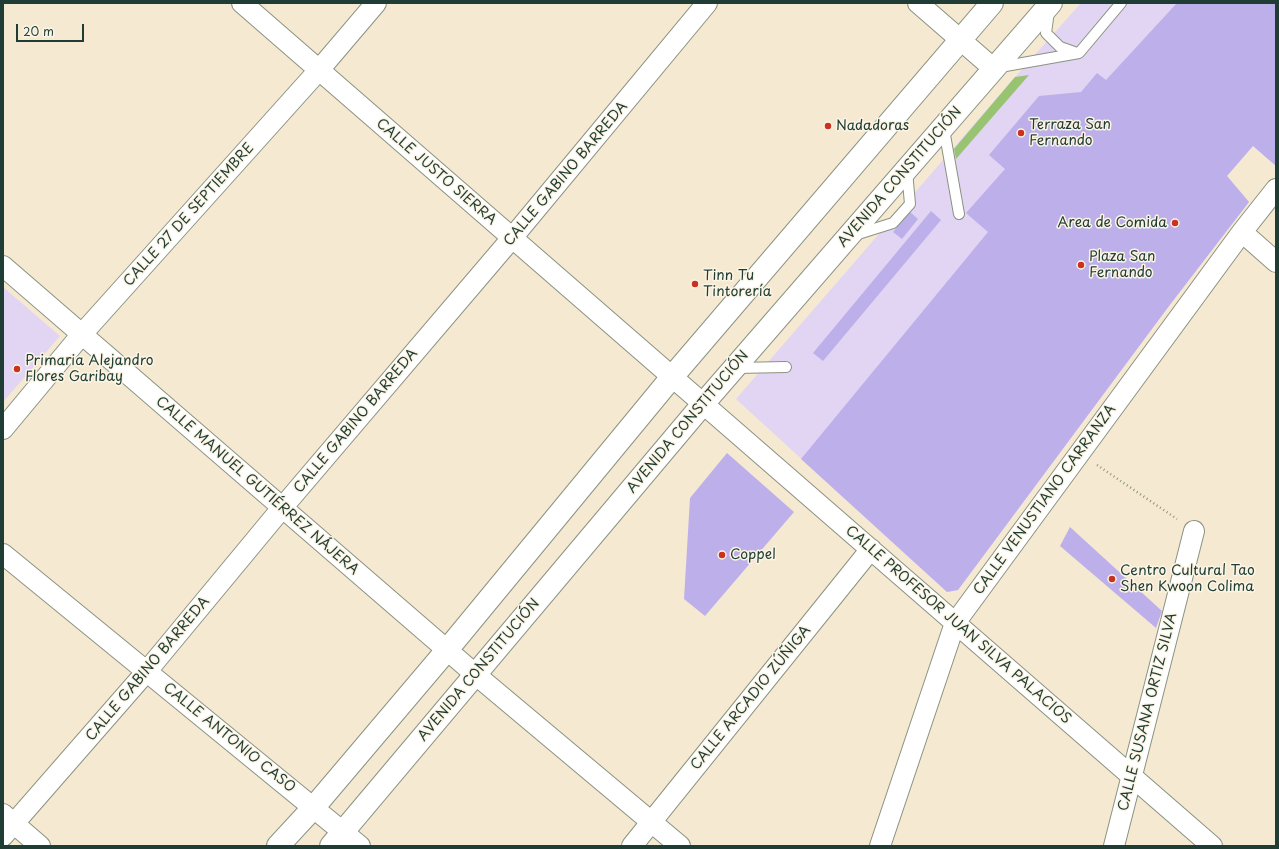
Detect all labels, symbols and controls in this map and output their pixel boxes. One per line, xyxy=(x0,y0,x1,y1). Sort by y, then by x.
scale bar xyxy=(18,16,86,42)
text: 20 m xyxy=(23,22,54,40)
street label: CALLE GABINO BARREDA xyxy=(501,98,631,250)
street label: AVENIDA CONSTITUCIÓN xyxy=(834,103,966,251)
street label: CALLE JUSTO SIERRA xyxy=(372,115,500,229)
place label: Terraza San Fernando xyxy=(1029,117,1111,150)
place label: Nadadoras xyxy=(836,118,909,134)
marker: Nadadoras xyxy=(823,121,833,131)
marker: Terraza San Fernando xyxy=(1016,128,1026,138)
street label: CALLE 27 DE SEPTIEMBRE xyxy=(120,140,258,290)
place label: Area de Comida xyxy=(1057,215,1167,231)
marker: Area de Comida xyxy=(1170,218,1180,228)
place label: Plaza San Fernando xyxy=(1089,249,1155,282)
marker: Plaza San Fernando xyxy=(1076,260,1086,270)
place label: Tinn Tu Tintorería xyxy=(703,268,772,300)
marker: Tinn Tu Tintorería xyxy=(690,279,700,289)
street label: CALLE GABINO BARREDA xyxy=(291,345,421,497)
street label: AVENIDA CONSTITUCIÓN xyxy=(624,347,752,497)
place label: Primaria Alejandro Flores Garibay xyxy=(25,353,154,386)
marker: Primaria Alejandro Flores Garibay xyxy=(12,364,22,374)
street label: CALLE MANUEL GUTIÉRREZ NÁJERA xyxy=(152,393,362,579)
street label: CALLE VENUSTIANO CARRANZA xyxy=(970,402,1120,598)
street label: CALLE PROFESOR JUAN SILVA PALACIOS xyxy=(842,522,1074,728)
place label: Coppel xyxy=(730,547,776,563)
marker: Coppel xyxy=(717,550,727,560)
place label: Centro Cultural Tao Shen Kwoon Colima xyxy=(1120,563,1255,596)
marker: Centro Cultural Tao Shen Kwoon Colima xyxy=(1107,574,1117,584)
street label: CALLE GABINO BARREDA xyxy=(83,593,213,745)
street label: AVENIDA CONSTITUCIÓN xyxy=(415,595,543,745)
street label: CALLE SUSANA ORTIZ SILVA xyxy=(1115,611,1181,813)
street label: CALLE ARCADIO ZÚÑIGA xyxy=(687,622,815,774)
street label: CALLE ANTONIO CASO xyxy=(160,680,298,796)

